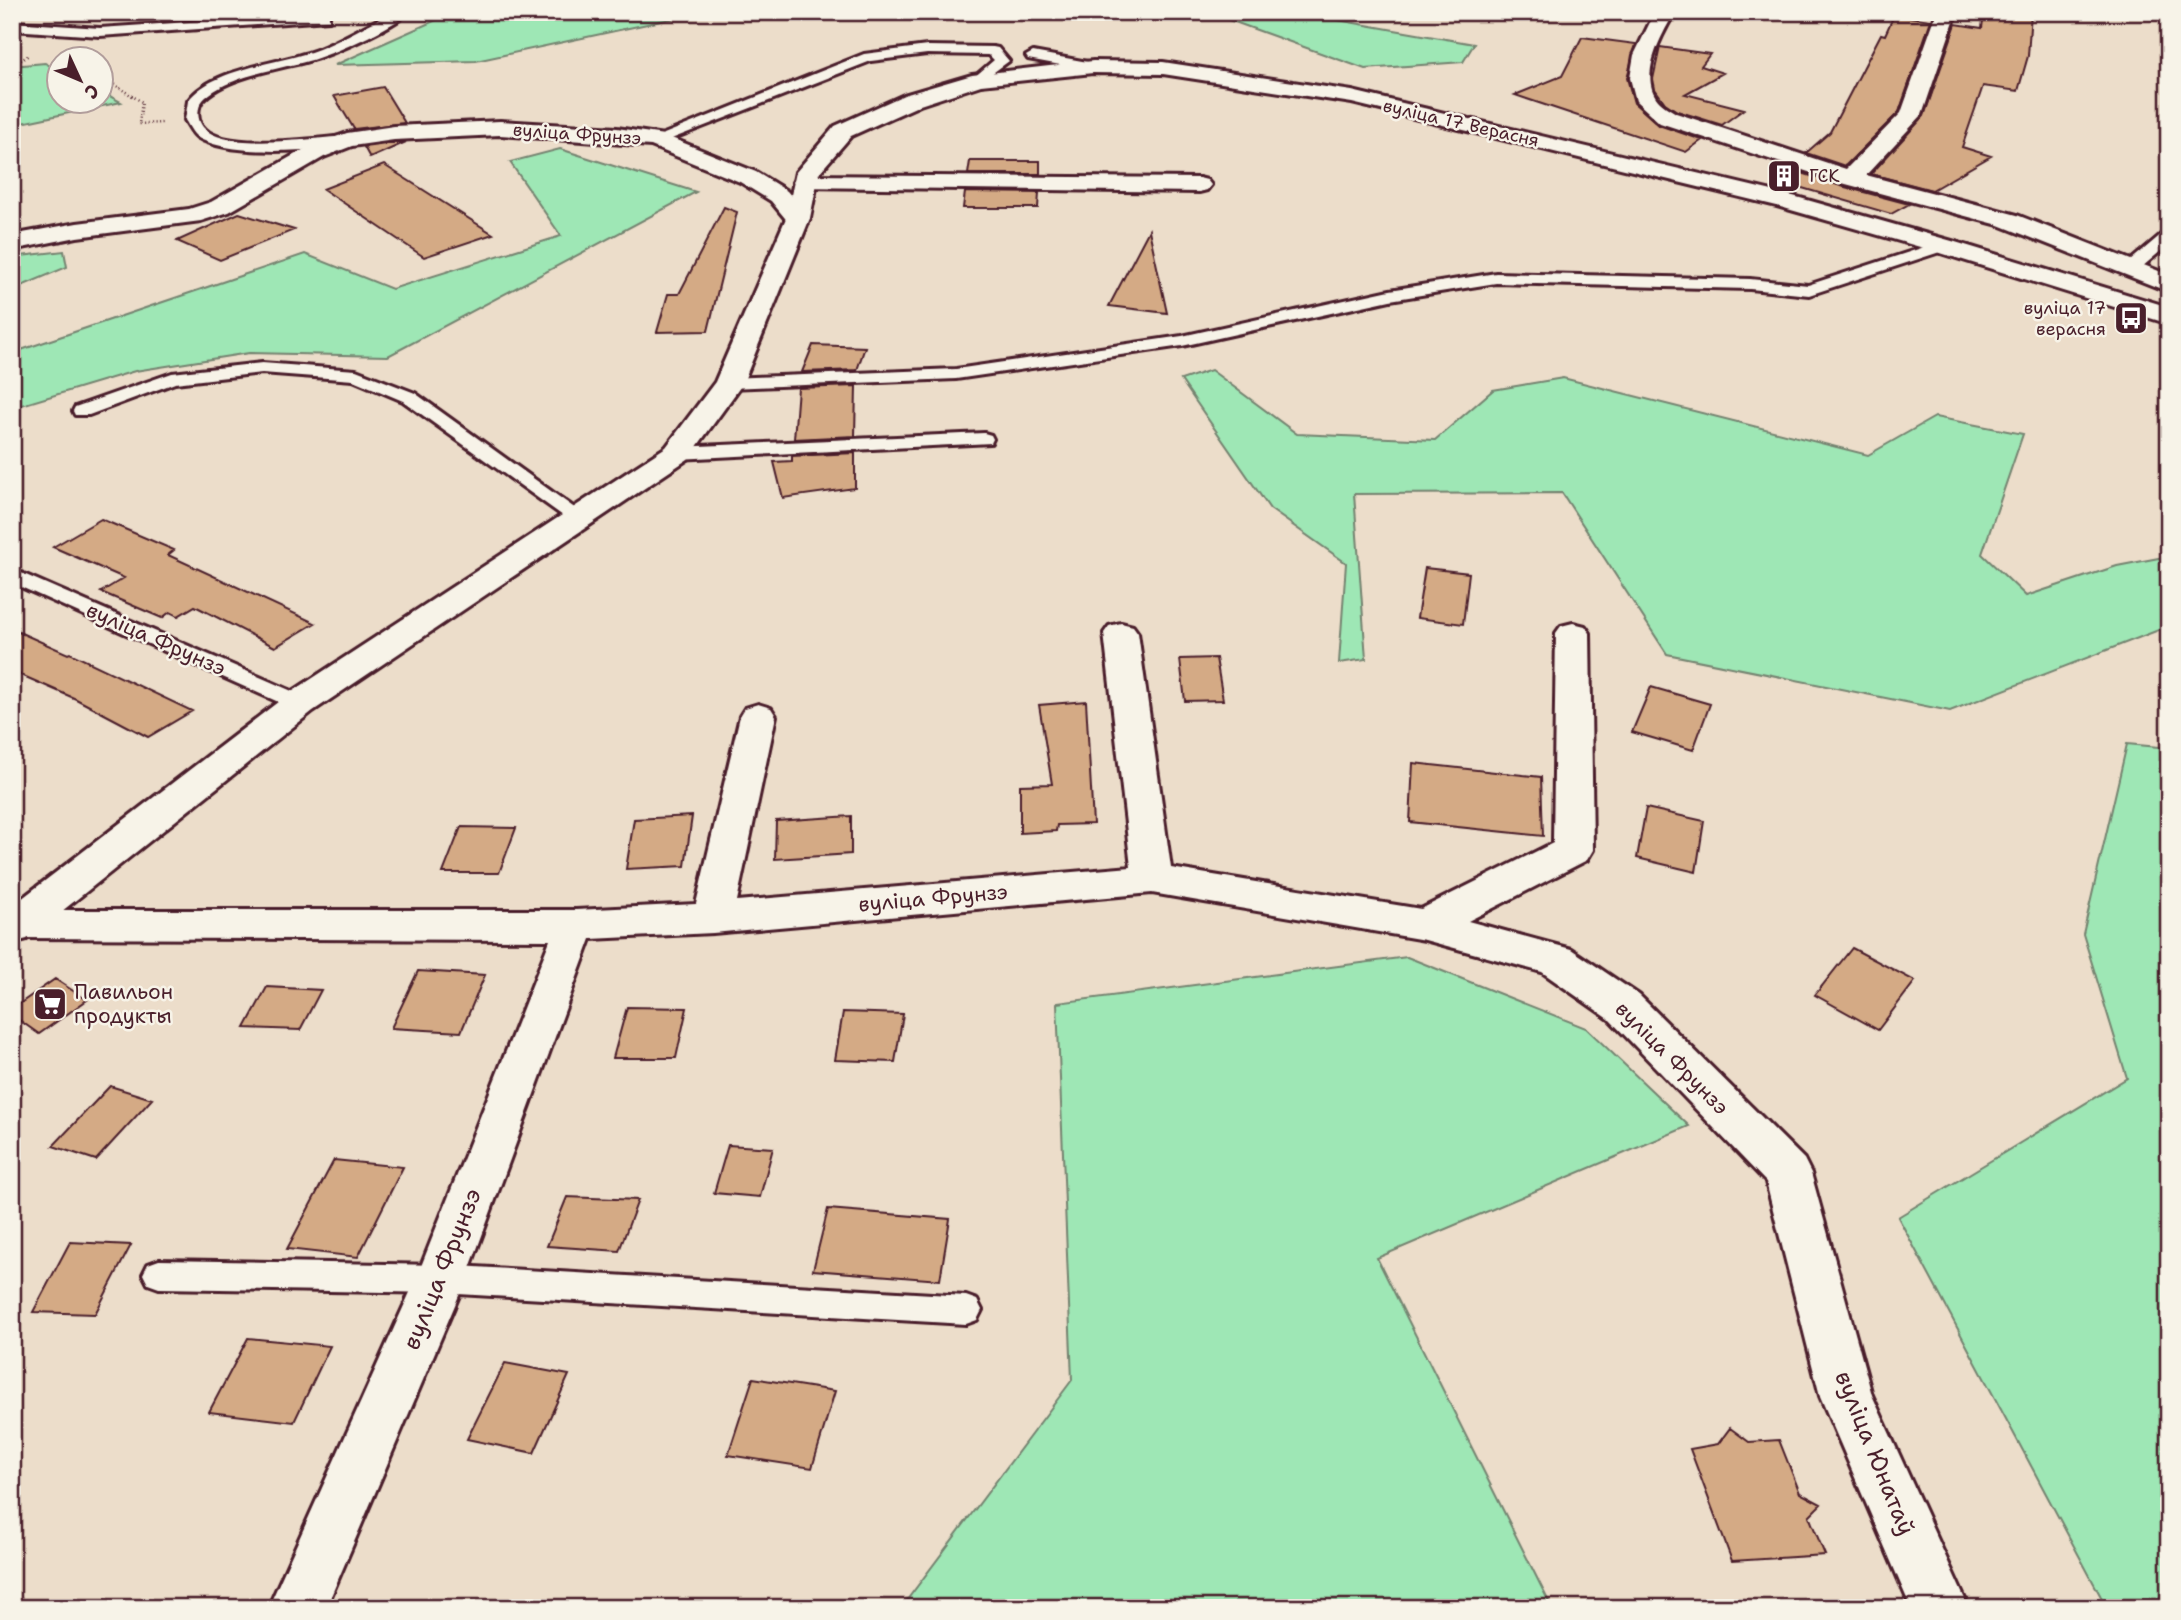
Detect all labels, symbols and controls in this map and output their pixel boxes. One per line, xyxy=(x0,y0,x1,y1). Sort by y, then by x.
north arrow xyxy=(46,46,116,116)
text: С xyxy=(79,79,105,104)
street label: вуліца 17 Верасня xyxy=(1381,93,1541,153)
street label: вуліца Фрунзэ xyxy=(512,118,642,150)
building icon: ГСК xyxy=(1765,157,1803,195)
place label: ГСК xyxy=(1809,164,1840,188)
place label: вуліца 17 верасня xyxy=(2024,296,2106,341)
bus stop icon: вуліца 17 верасня xyxy=(2112,299,2150,337)
street label: вуліца Фрунзэ xyxy=(82,596,230,682)
street label: вуліца Фрунзэ xyxy=(857,878,1009,918)
place label: Павильон продукты xyxy=(74,978,173,1030)
supermarket icon: Павильон продукты xyxy=(31,985,69,1023)
street label: вуліца Фрунзэ xyxy=(1609,995,1735,1121)
street label: вуліца Фрунзэ xyxy=(395,1184,489,1354)
street label: вуліца Юнатаў xyxy=(1827,1366,1923,1540)

